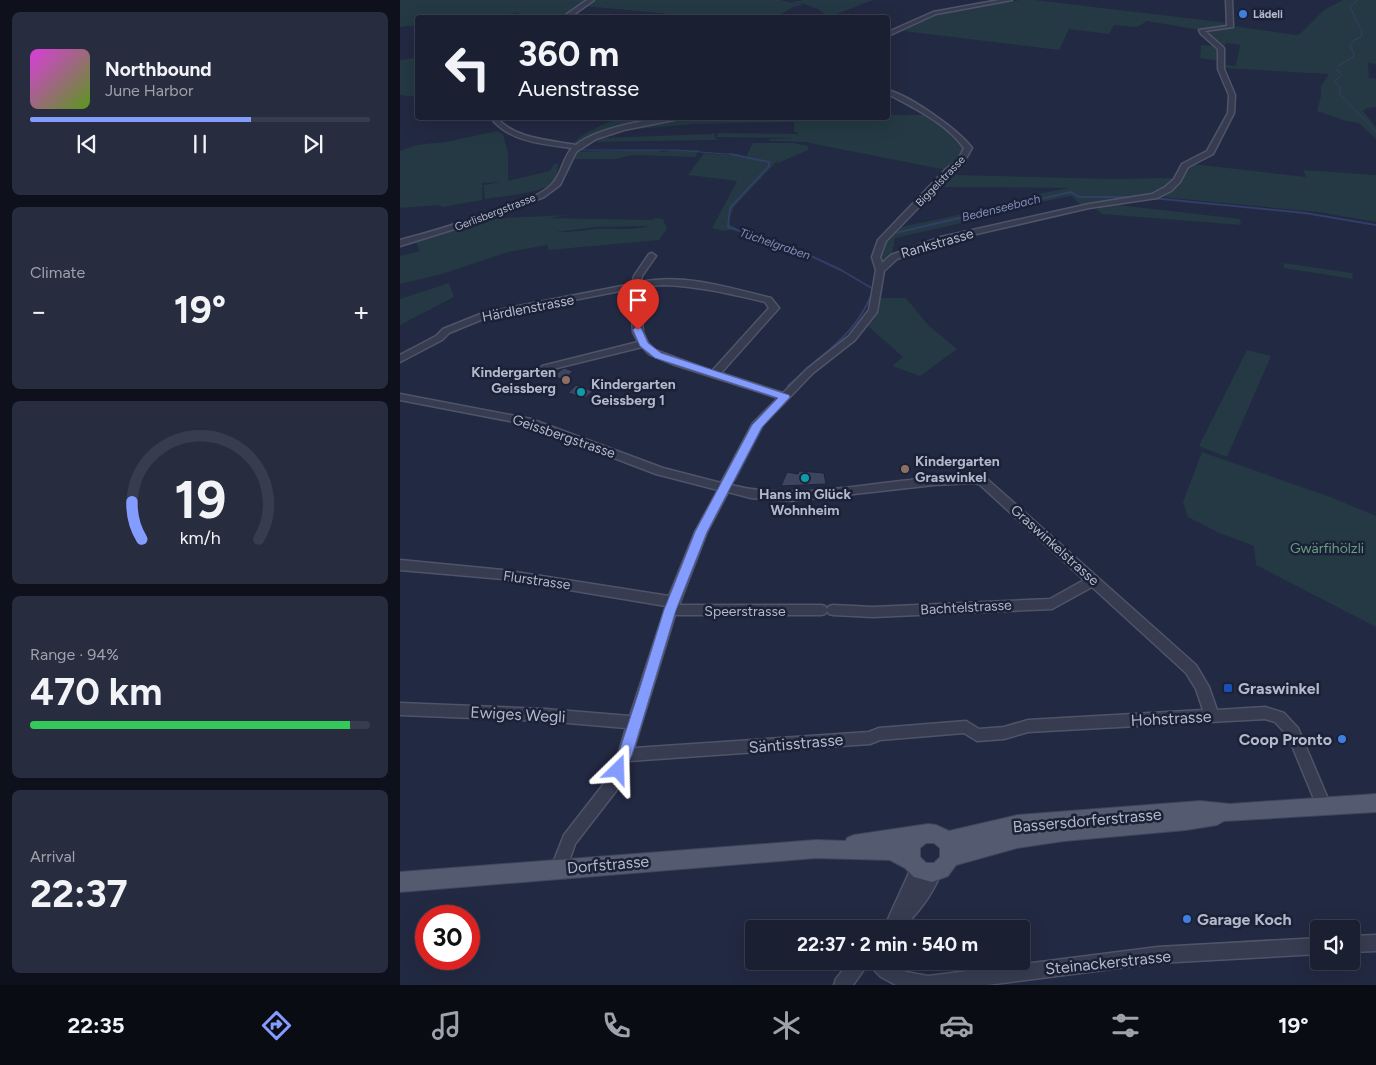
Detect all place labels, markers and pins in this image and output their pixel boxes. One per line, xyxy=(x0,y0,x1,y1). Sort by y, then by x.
marker: Lädeli xyxy=(1237,8,1249,20)
place label: Lädeli xyxy=(1253,8,1283,21)
pin xyxy=(617,279,659,330)
place label: Kindergarten Geissberg xyxy=(471,364,556,397)
marker: Kindergarten Geissberg xyxy=(560,374,572,386)
place label: Kindergarten Geissberg 1 xyxy=(591,376,676,409)
marker: Kindergarten Geissberg 1 xyxy=(575,386,587,398)
place label: Kindergarten Graswinkel xyxy=(915,453,1000,486)
marker: Kindergarten Graswinkel xyxy=(899,463,911,475)
marker: Hans im Glück Wohnheim xyxy=(799,472,811,484)
place label: Hans im Glück Wohnheim xyxy=(759,486,851,519)
place label: Graswinkel xyxy=(1238,679,1320,698)
marker: Graswinkel xyxy=(1222,682,1234,694)
place label: Coop Pronto xyxy=(1239,730,1332,749)
marker: Coop Pronto xyxy=(1336,733,1348,745)
place label: Garage Koch xyxy=(1197,910,1292,929)
marker: Garage Koch xyxy=(1181,913,1193,925)

